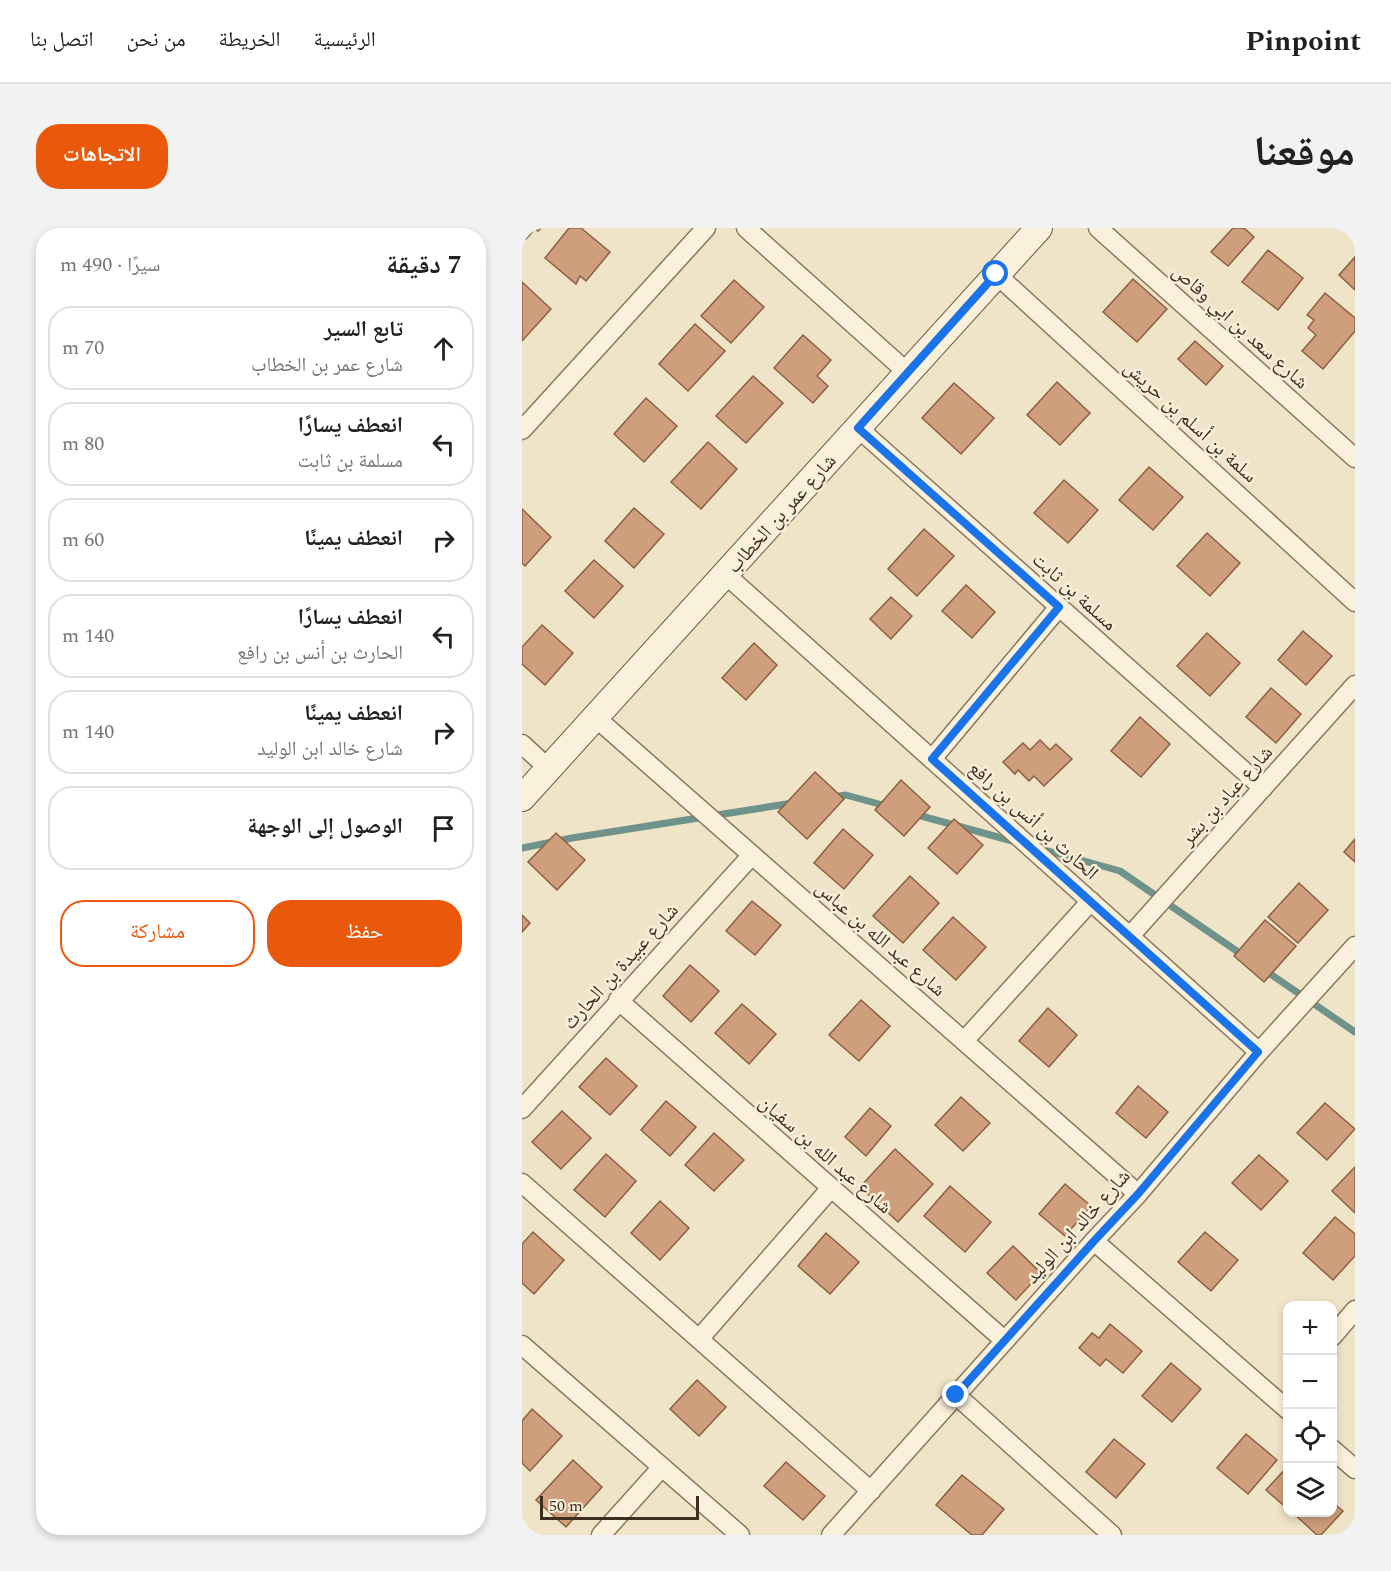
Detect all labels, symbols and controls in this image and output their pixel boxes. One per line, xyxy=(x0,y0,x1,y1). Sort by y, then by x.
text: Pinpoint xyxy=(1246,20,1361,63)
text: اتصل بنا xyxy=(30,24,93,56)
text: من نحن xyxy=(126,24,186,56)
text: الخريطة xyxy=(219,24,280,56)
text: الرئيسية xyxy=(313,24,376,56)
text: موقعنا xyxy=(1254,121,1355,184)
button: الاتجاهات xyxy=(36,124,168,189)
text: 7 دقيقة xyxy=(386,245,462,285)
text: سيرًا · 490 m xyxy=(60,250,160,280)
street label: شارع سعد بن ابي وقاص xyxy=(1165,257,1315,396)
route start xyxy=(982,260,1008,286)
text: تابع السير xyxy=(324,313,403,346)
icon: ahead xyxy=(427,332,460,365)
text: 70 m xyxy=(62,333,104,363)
text: شارع عمر بن الخطاب xyxy=(251,350,403,380)
street label: سلمة بن أسلم بن حريش xyxy=(1117,353,1264,490)
text: انعطف يسارًا xyxy=(298,409,403,442)
icon: left xyxy=(427,428,460,461)
text: 80 m xyxy=(62,429,104,459)
text: مسلمة بن ثابت xyxy=(297,446,403,476)
street label: شارع عمر بن الخطاب xyxy=(720,447,844,580)
text: انعطف يمينًا xyxy=(304,522,403,555)
icon: right xyxy=(427,524,460,557)
text: 60 m xyxy=(62,525,104,555)
street label: مسلمة بن ثابت xyxy=(1025,545,1124,638)
text: انعطف يسارًا xyxy=(298,601,403,634)
icon: left xyxy=(427,620,460,653)
text: 140 m xyxy=(62,621,114,651)
text: الحارث بن أنس بن رافع xyxy=(237,638,403,668)
text: انعطف يمينًا xyxy=(304,697,403,730)
icon: right xyxy=(427,716,460,749)
text: 140 m xyxy=(62,717,114,747)
text: شارع خالد ابن الوليد xyxy=(257,734,403,764)
street label: شارع عباد بن بشر xyxy=(1173,739,1280,853)
street label: الحارث بن أنس بن رافع xyxy=(962,754,1105,887)
text: الوصول إلى الوجهة xyxy=(247,810,403,843)
icon: arrive xyxy=(427,812,460,845)
street label: شارع عبد الله بن عباس xyxy=(808,873,952,1004)
street label: شارع عبيدة بن الحارث xyxy=(556,897,686,1037)
button: مشاركة xyxy=(60,900,255,967)
button: حفظ xyxy=(267,900,462,967)
street label: شارع عبد الله بن سفيان xyxy=(752,1088,899,1221)
street label: شارع خالد ابن الوليد xyxy=(1018,1162,1138,1291)
map controls xyxy=(1283,1301,1337,1517)
button: + xyxy=(1283,1301,1337,1355)
button: − xyxy=(1283,1355,1337,1409)
route end xyxy=(942,1381,968,1407)
button: locate xyxy=(1283,1409,1337,1463)
button: layers xyxy=(1283,1463,1337,1517)
scale bar xyxy=(540,1493,699,1520)
text: 50 m xyxy=(549,1494,583,1518)

